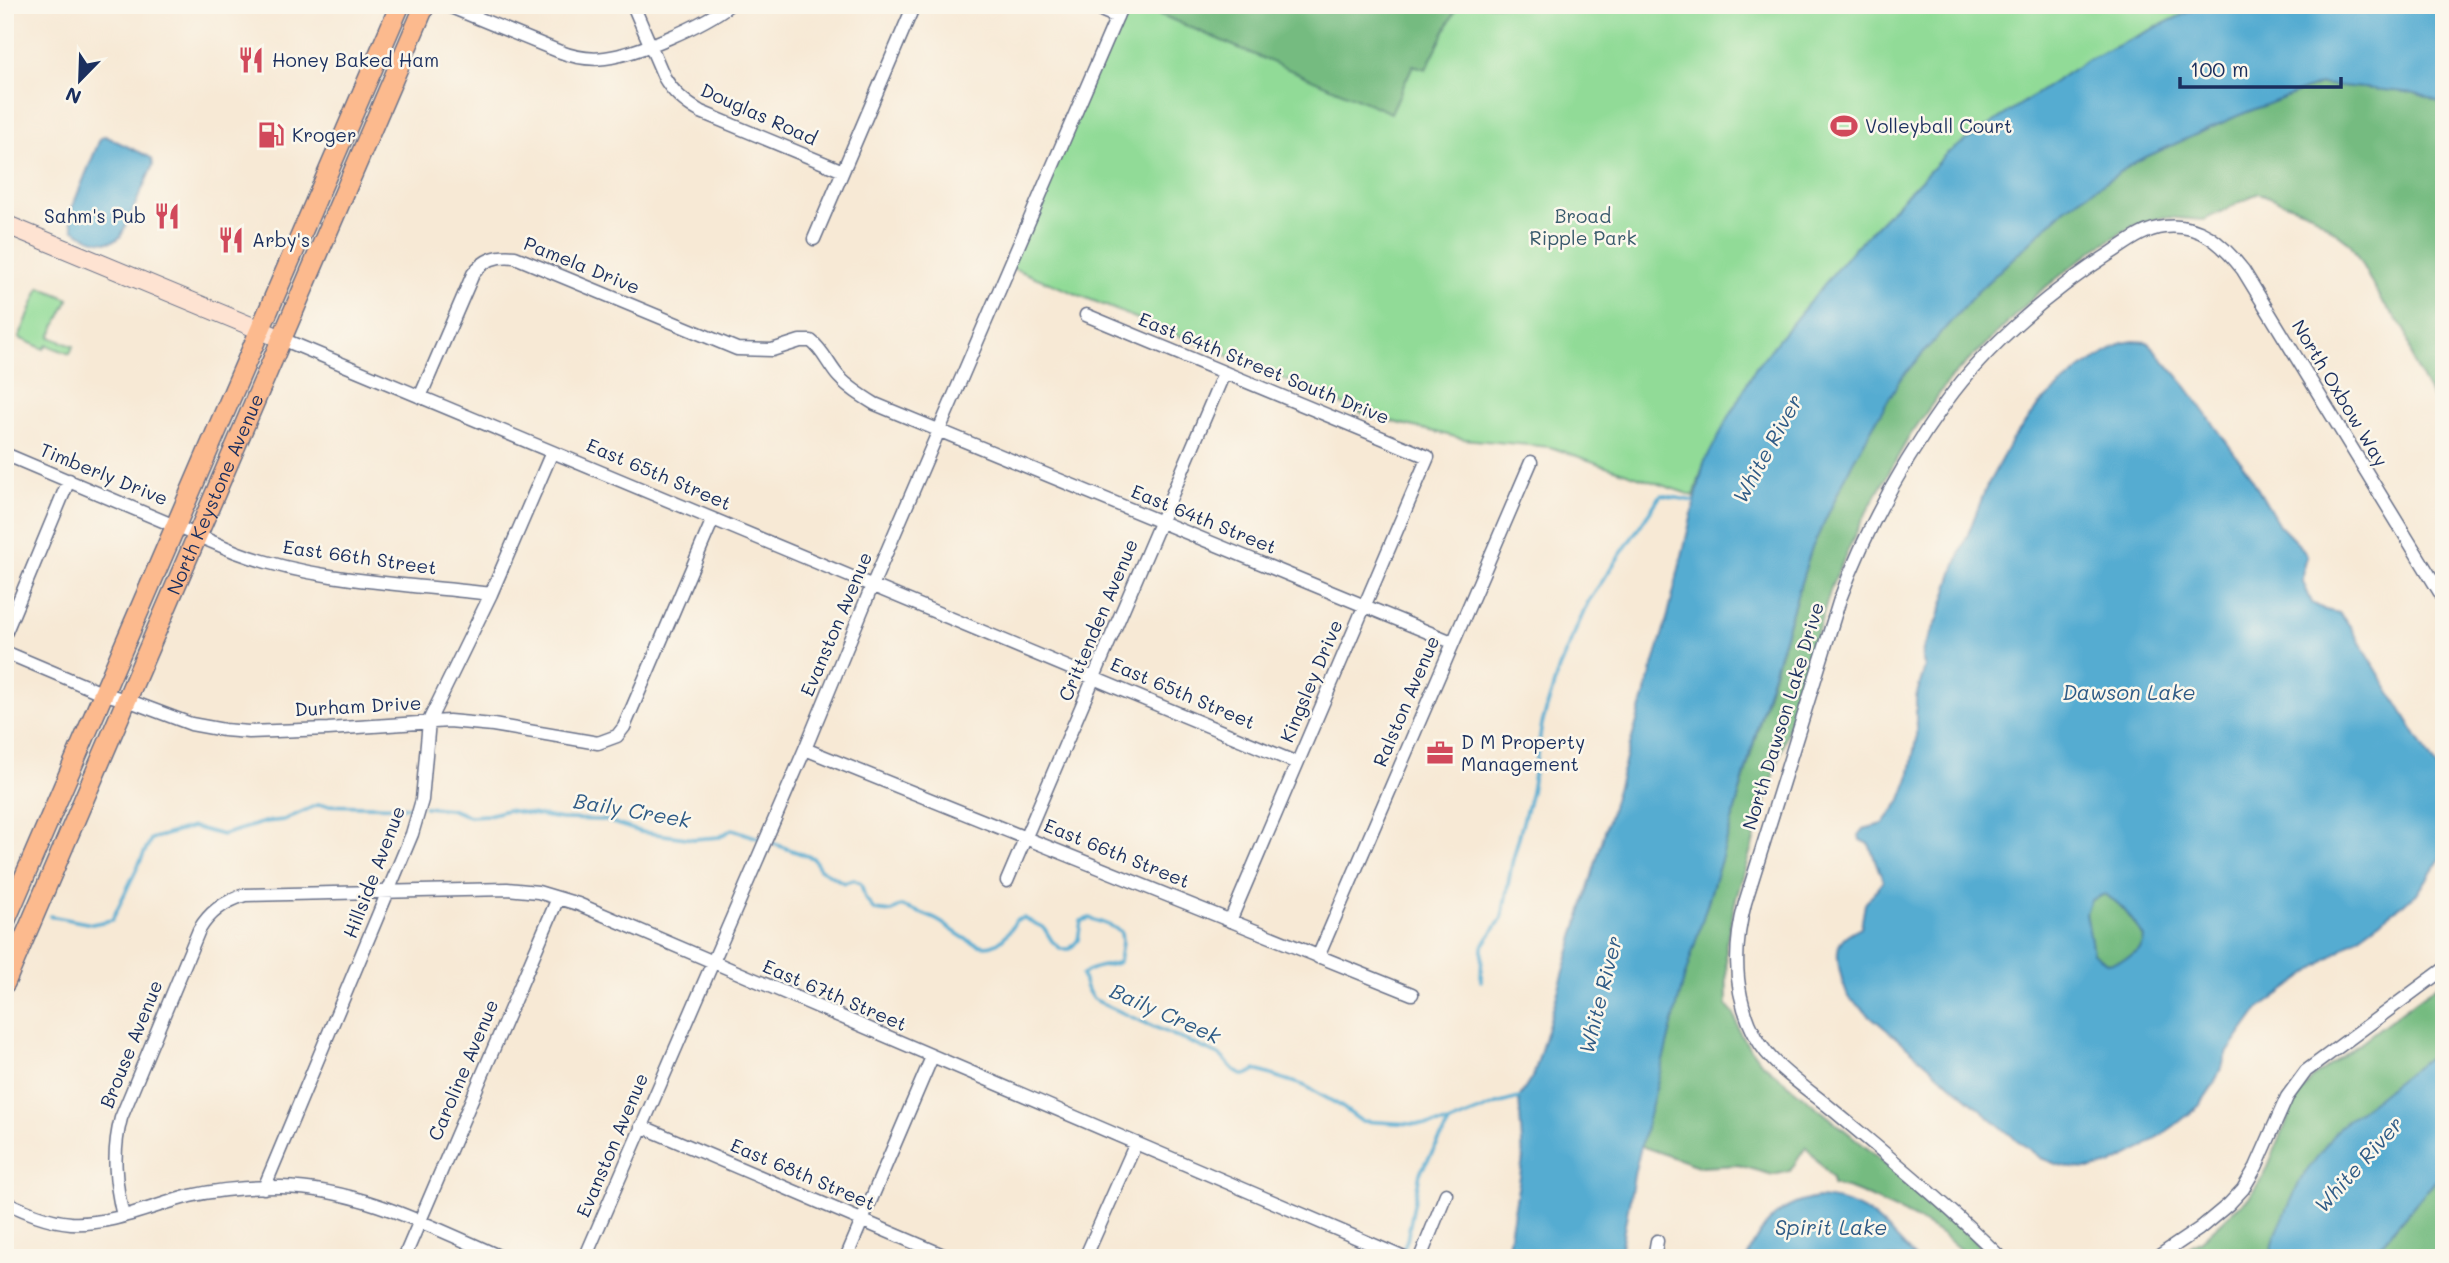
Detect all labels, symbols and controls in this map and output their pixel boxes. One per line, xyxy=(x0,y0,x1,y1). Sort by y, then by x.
restaurant icon: Honey Baked Ham xyxy=(236,45,266,75)
north arrow xyxy=(46,46,116,116)
scale bar xyxy=(2180,46,2340,90)
place label: Honey Baked Ham xyxy=(272,47,439,72)
text: 100 m xyxy=(2190,55,2249,82)
street label: Douglas Road xyxy=(697,77,821,150)
text: N xyxy=(62,82,85,110)
sports icon: Volleyball Court xyxy=(1829,111,1859,141)
place label: Volleyball Court xyxy=(1865,113,2012,138)
fuel station icon: Kroger xyxy=(256,120,286,150)
place label: Kroger xyxy=(292,122,357,147)
restaurant icon: Sahm's Pub xyxy=(152,201,182,231)
place label: Sahm's Pub xyxy=(44,203,146,228)
park label: Broad Ripple Park xyxy=(1529,203,1637,250)
restaurant icon: Arby's xyxy=(216,225,246,255)
place label: Arby's xyxy=(252,227,310,252)
street label: Pamela Drive xyxy=(520,230,644,299)
street label: East 64th Street South Drive xyxy=(1135,306,1393,429)
street label: North Oxbow Way xyxy=(2287,315,2394,471)
water label: White River xyxy=(1726,389,1808,507)
street label: North Keystone Avenue xyxy=(160,390,269,598)
street label: East 65th Street xyxy=(583,432,735,515)
street label: Timberly Drive xyxy=(36,436,172,511)
street label: East 64th Street xyxy=(1128,478,1281,559)
street label: East 66th Street xyxy=(282,533,439,580)
street label: Crittenden Avenue xyxy=(1052,535,1143,705)
street label: Evanston Avenue xyxy=(794,548,877,700)
street label: North Dawson Lake Drive xyxy=(1736,599,1829,833)
street label: Kingsley Drive xyxy=(1273,616,1348,746)
street label: Ralston Avenue xyxy=(1367,631,1444,770)
street label: East 65th Street xyxy=(1107,651,1259,734)
water label: Dawson Lake xyxy=(2062,678,2196,705)
street label: Durham Drive xyxy=(294,690,422,721)
place label: D M Property Management xyxy=(1461,729,1585,776)
office icon: D M Property Management xyxy=(1425,738,1455,768)
water label: Baily Creek xyxy=(572,786,694,833)
street label: Hillside Avenue xyxy=(337,802,410,941)
street label: East 66th Street xyxy=(1041,812,1194,893)
water label: White River xyxy=(1572,933,1627,1056)
street label: East 67th Street xyxy=(759,953,911,1036)
street label: Brouse Avenue xyxy=(94,976,168,1111)
water label: Baily Creek xyxy=(1106,976,1226,1049)
street label: Caroline Avenue xyxy=(422,995,504,1144)
street label: Evanston Avenue xyxy=(570,1069,653,1221)
water label: White River xyxy=(2308,1110,2408,1218)
street label: East 68th Street xyxy=(727,1132,879,1215)
water label: Spirit Lake xyxy=(1775,1213,1887,1240)

